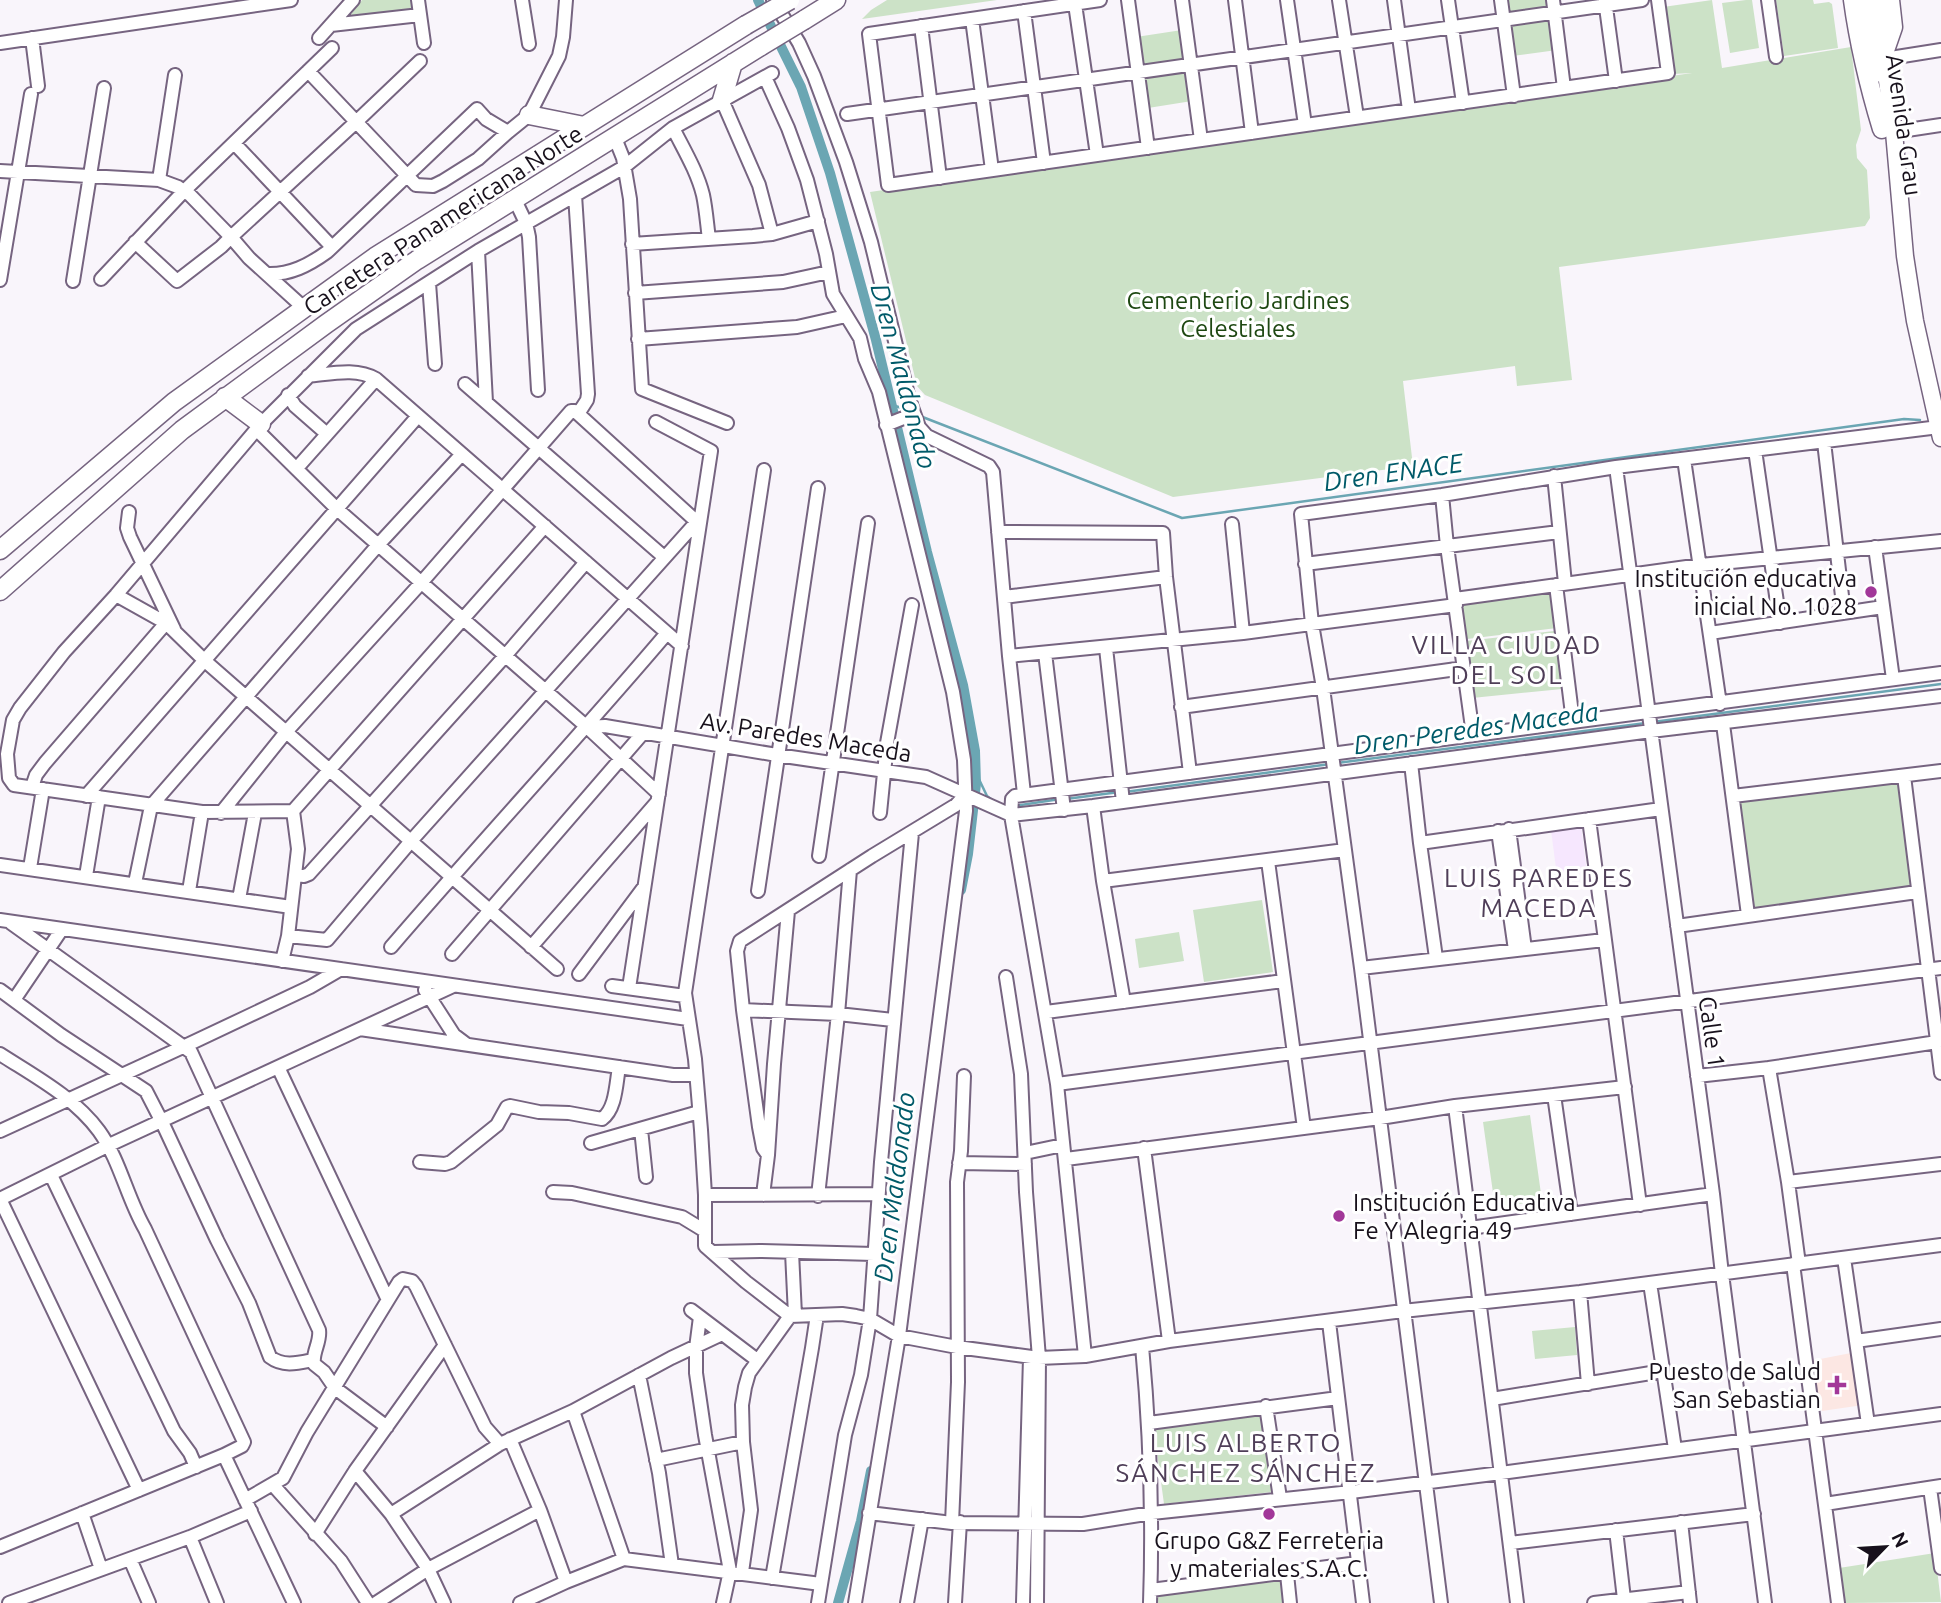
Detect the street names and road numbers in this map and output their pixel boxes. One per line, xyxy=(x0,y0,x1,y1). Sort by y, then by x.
street label: Avenida Grau xyxy=(1881,52,1927,198)
street label: Carretera Panamericana Norte xyxy=(298,120,588,320)
street label: Av. Paredes Maceda xyxy=(698,707,914,767)
street label: Calle 1 xyxy=(1694,995,1730,1069)

